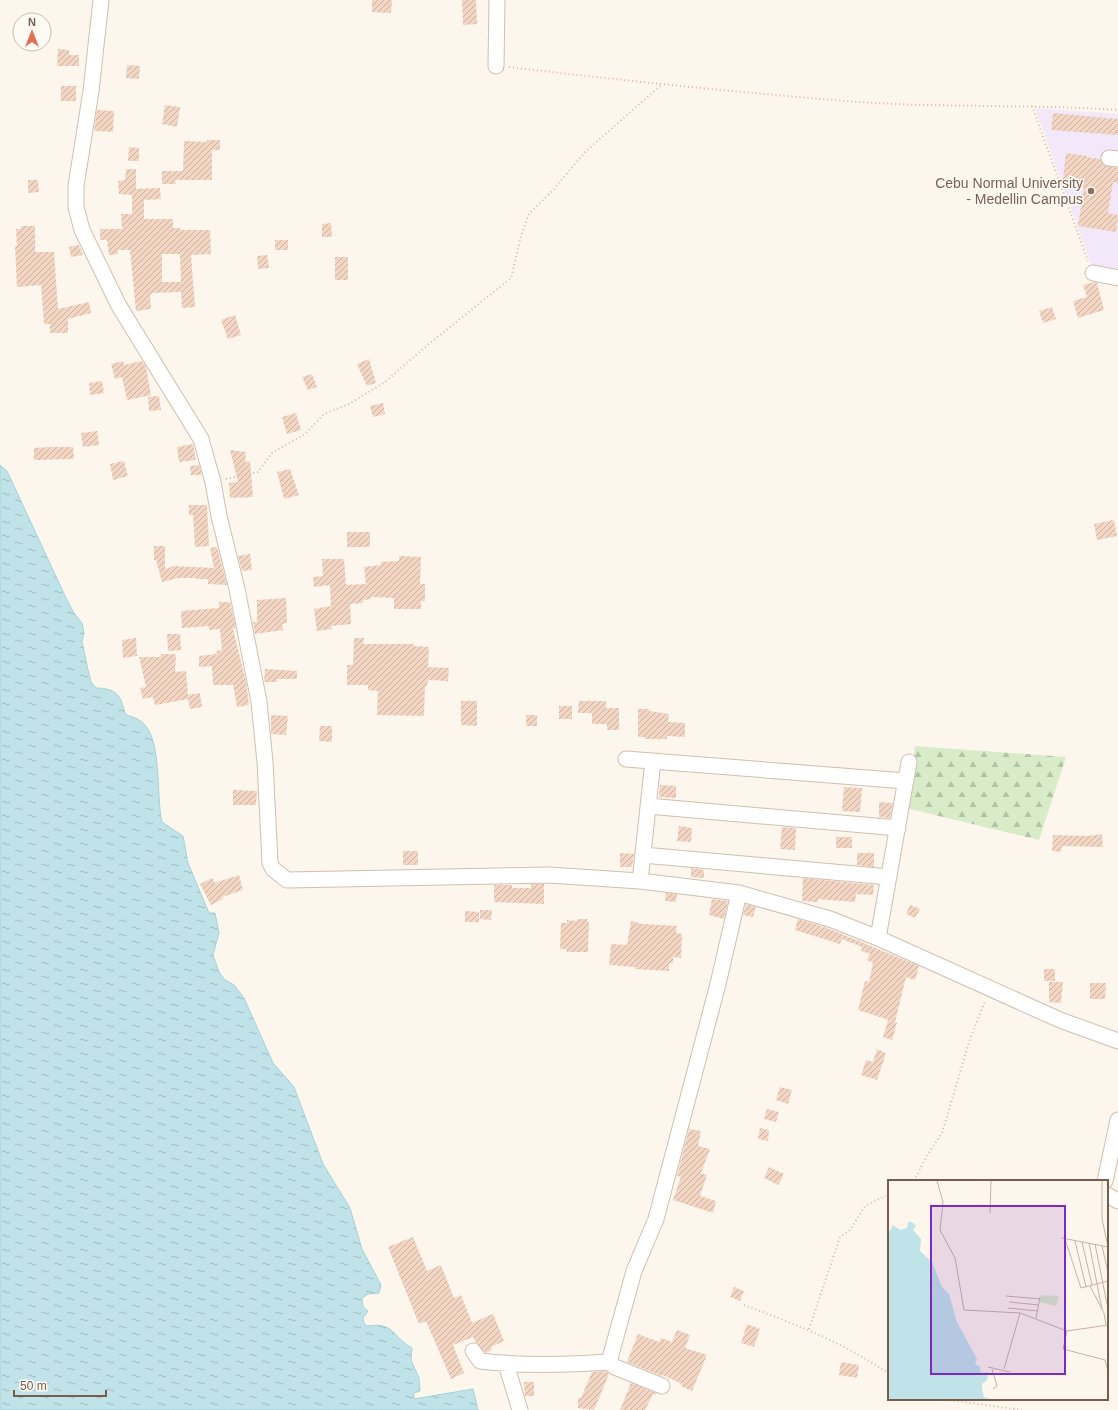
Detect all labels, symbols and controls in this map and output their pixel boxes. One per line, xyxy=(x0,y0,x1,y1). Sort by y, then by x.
north arrow xyxy=(12,12,52,52)
text: N xyxy=(28,16,36,28)
place label: Cebu Normal University - Medellin Campus xyxy=(935,175,1083,207)
marker: Cebu Normal University - Medellin Campus xyxy=(1086,186,1096,196)
inset map xyxy=(888,1180,1108,1400)
scale bar xyxy=(14,1372,106,1398)
text: 50 m xyxy=(20,1379,47,1393)

